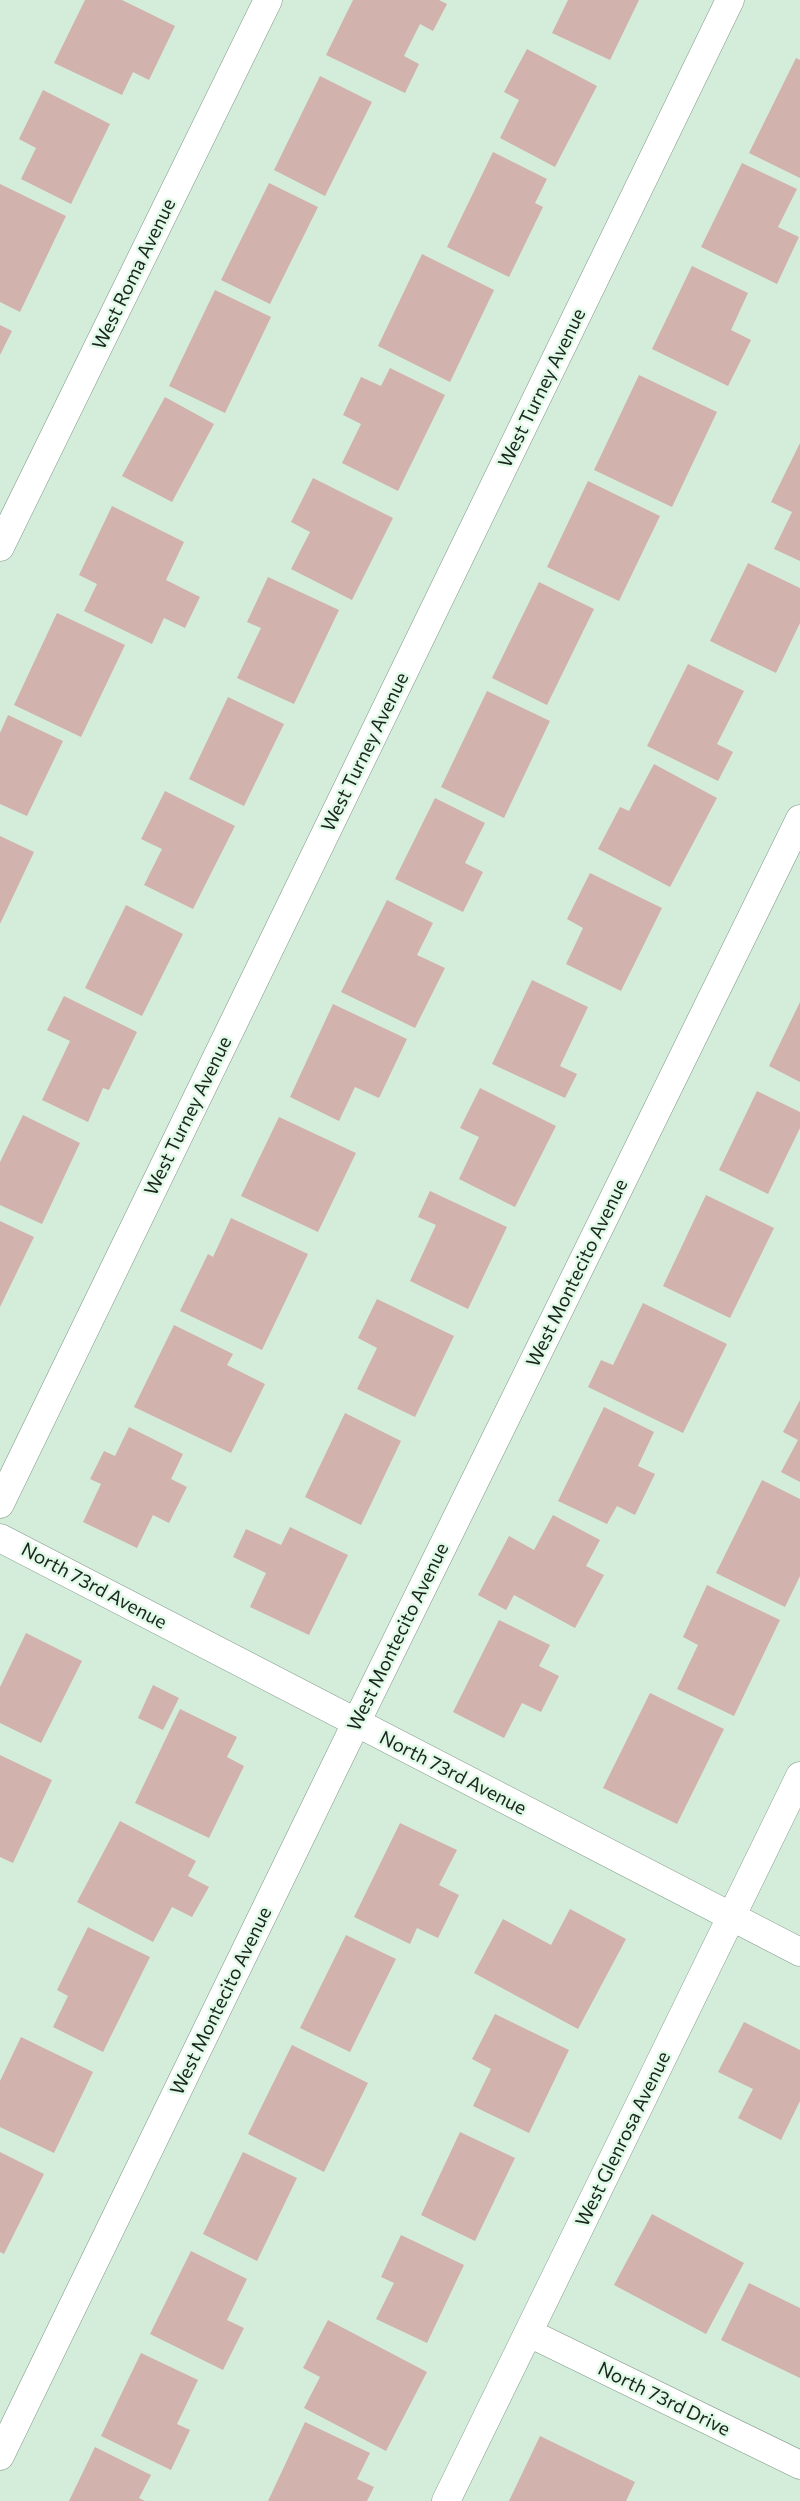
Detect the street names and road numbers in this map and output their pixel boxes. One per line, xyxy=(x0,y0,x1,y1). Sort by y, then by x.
street label: West Roma Avenue xyxy=(88,195,180,353)
street label: West Turney Avenue xyxy=(494,305,590,471)
street label: West Turney Avenue xyxy=(317,669,413,835)
street label: West Turney Avenue xyxy=(140,1033,236,1199)
street label: West Montecito Avenue xyxy=(522,1175,632,1371)
street label: North 73rd Avenue xyxy=(17,1538,171,1634)
street label: West Montecito Avenue xyxy=(343,1539,453,1735)
street label: North 73rd Avenue xyxy=(376,1726,530,1820)
street label: West Montecito Avenue xyxy=(166,1903,276,2099)
street label: West Glenrosa Avenue xyxy=(571,2048,675,2230)
street label: North 73rd Drive xyxy=(594,2357,734,2441)

